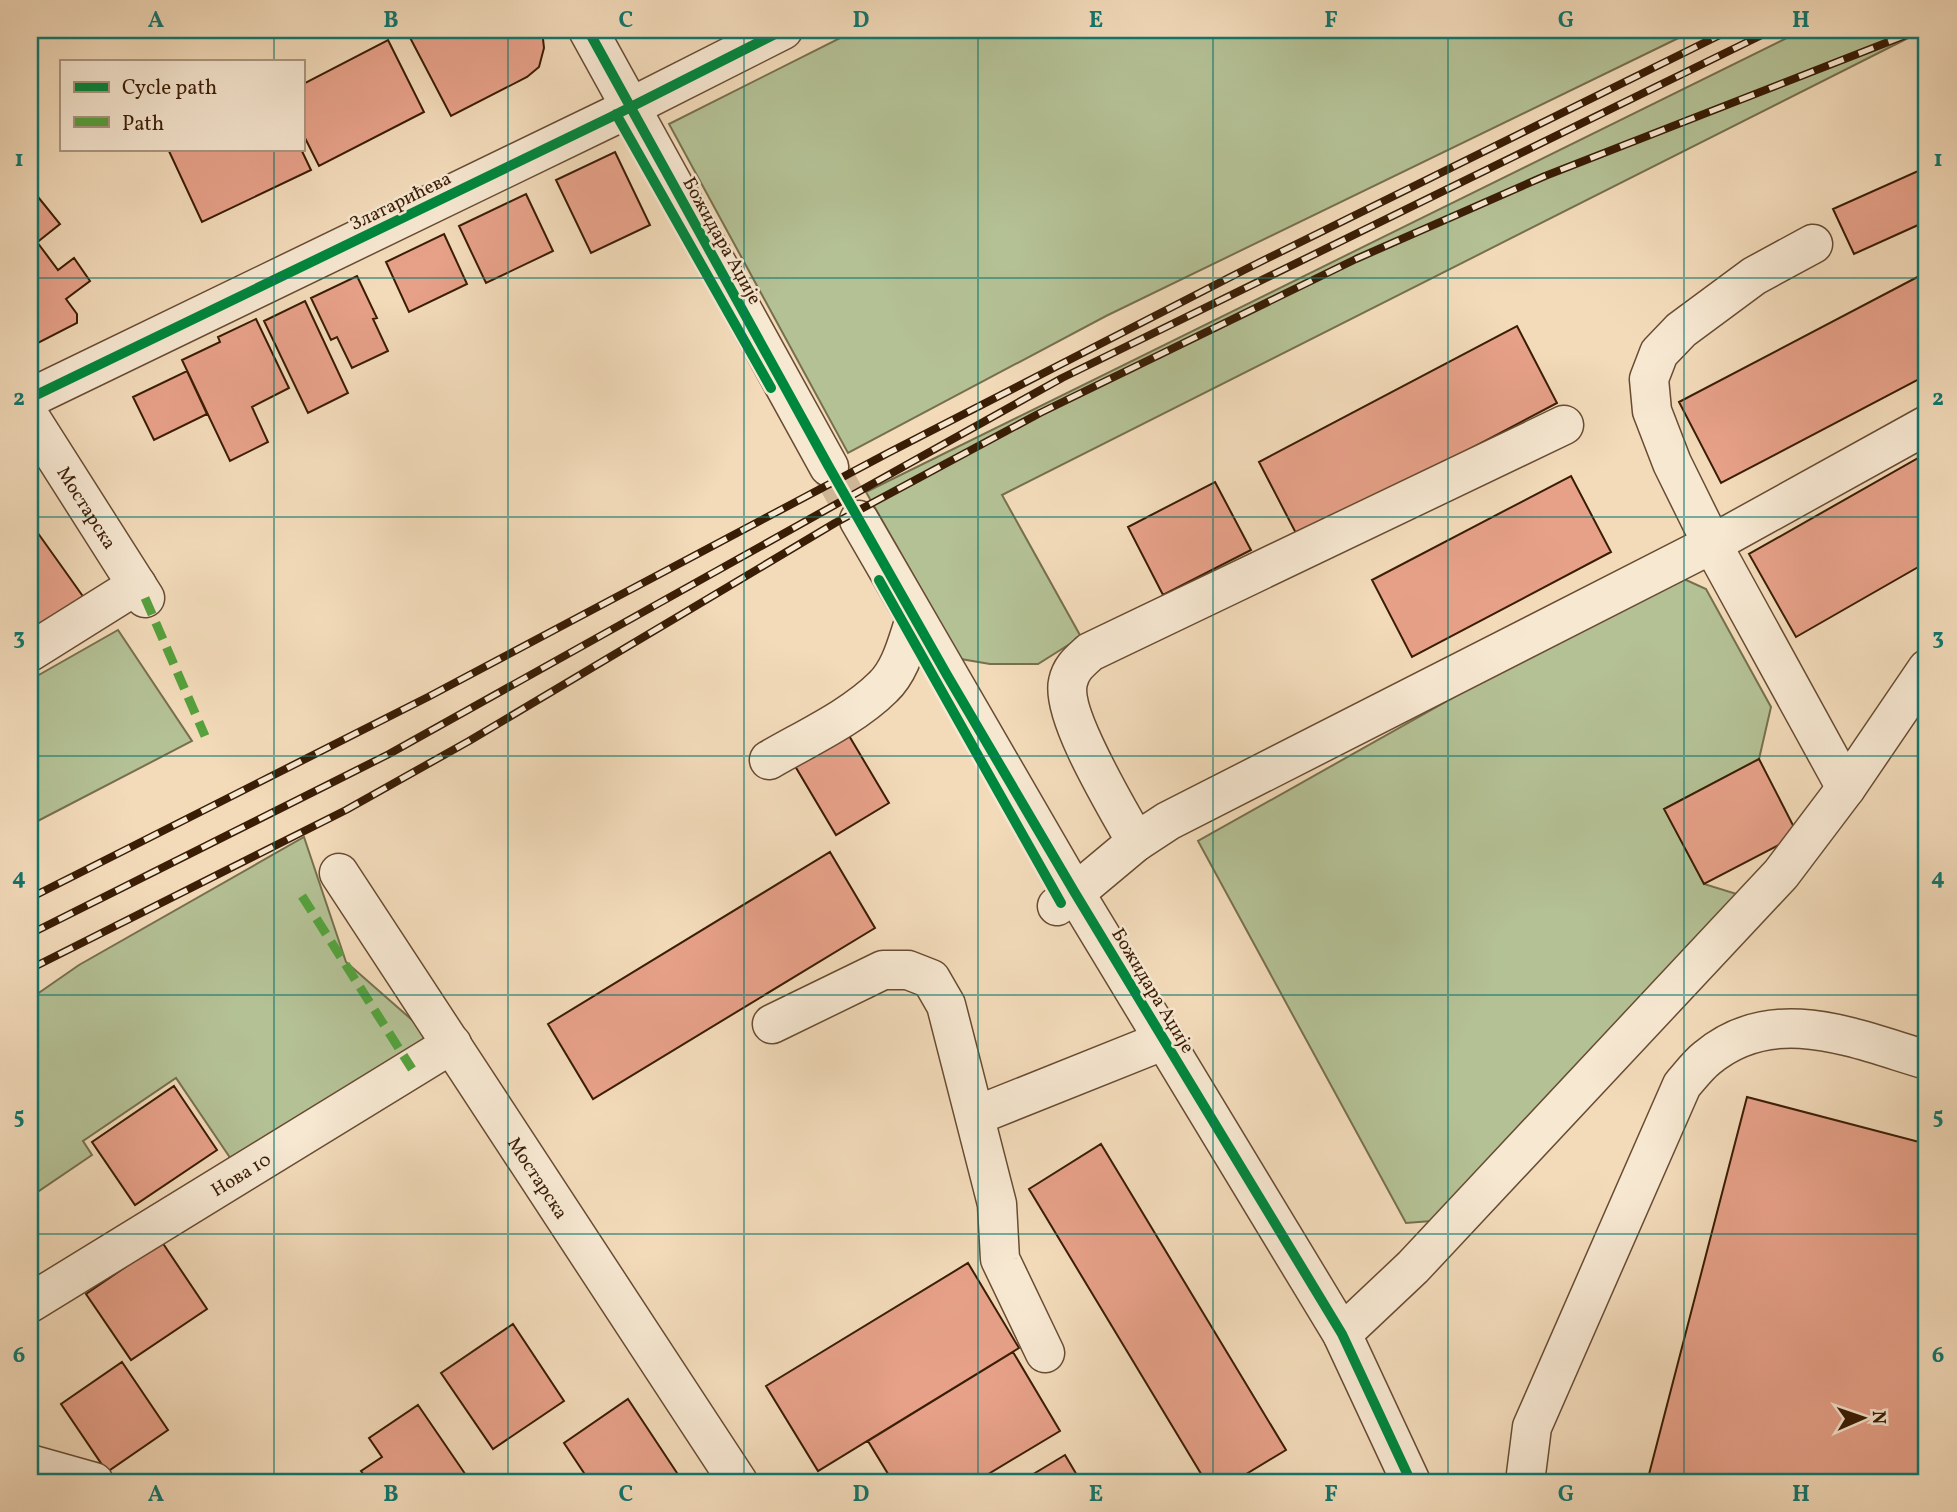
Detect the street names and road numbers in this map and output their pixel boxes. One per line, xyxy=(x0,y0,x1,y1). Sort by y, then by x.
street label: Златарићева xyxy=(346,166,456,238)
street label: Божидара Аџије xyxy=(675,172,767,309)
street label: Мостарска xyxy=(50,462,122,555)
street label: Божидара Аџије xyxy=(1104,923,1200,1059)
street label: Мостарска xyxy=(500,1132,573,1225)
street label: Нова 10 xyxy=(207,1147,277,1204)

